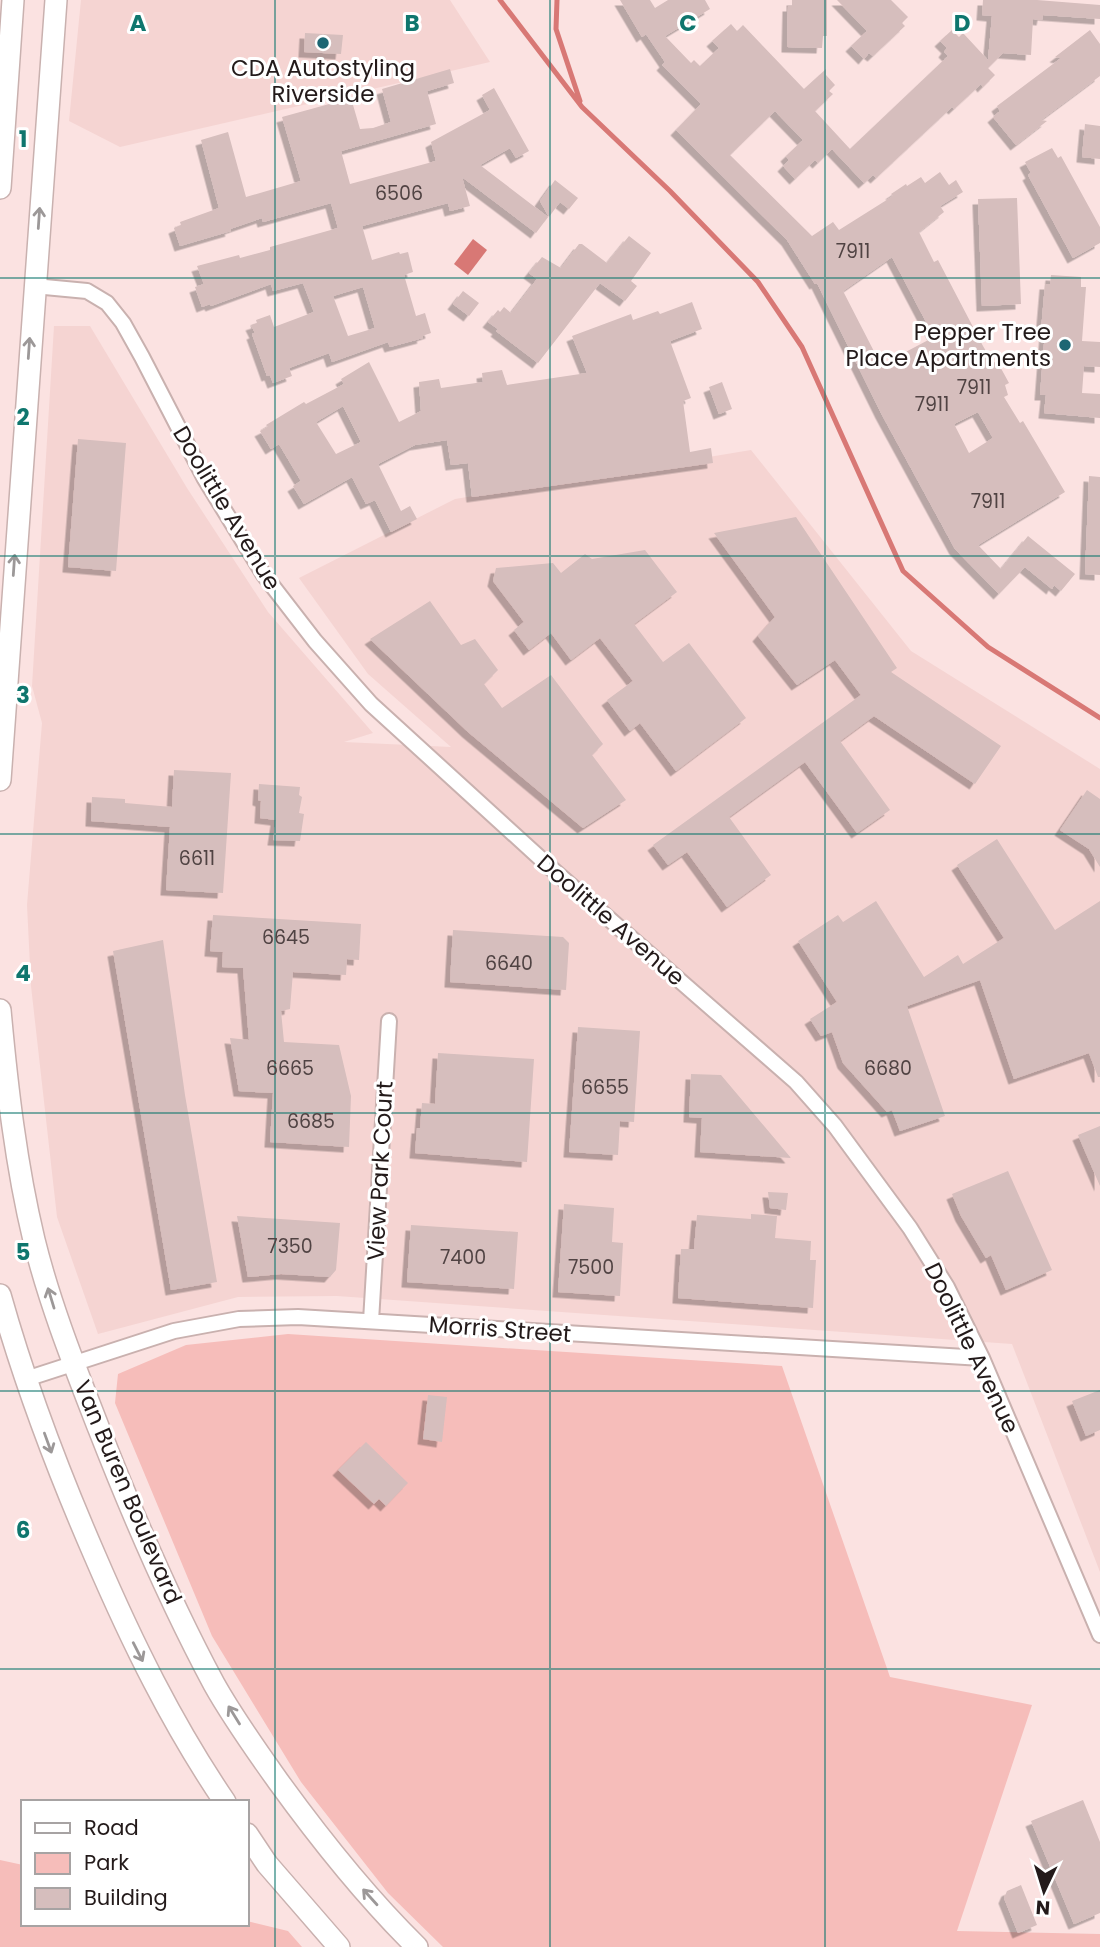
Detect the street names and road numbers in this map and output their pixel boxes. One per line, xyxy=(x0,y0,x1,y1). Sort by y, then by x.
street label: Doolittle Avenue xyxy=(165,420,289,596)
street label: Doolittle Avenue xyxy=(530,847,692,993)
street label: View Park Court xyxy=(359,1080,401,1262)
street label: Doolittle Avenue xyxy=(917,1257,1027,1439)
street label: Morris Street xyxy=(428,1308,572,1350)
street label: Van Buren Boulevard xyxy=(66,1375,190,1609)

